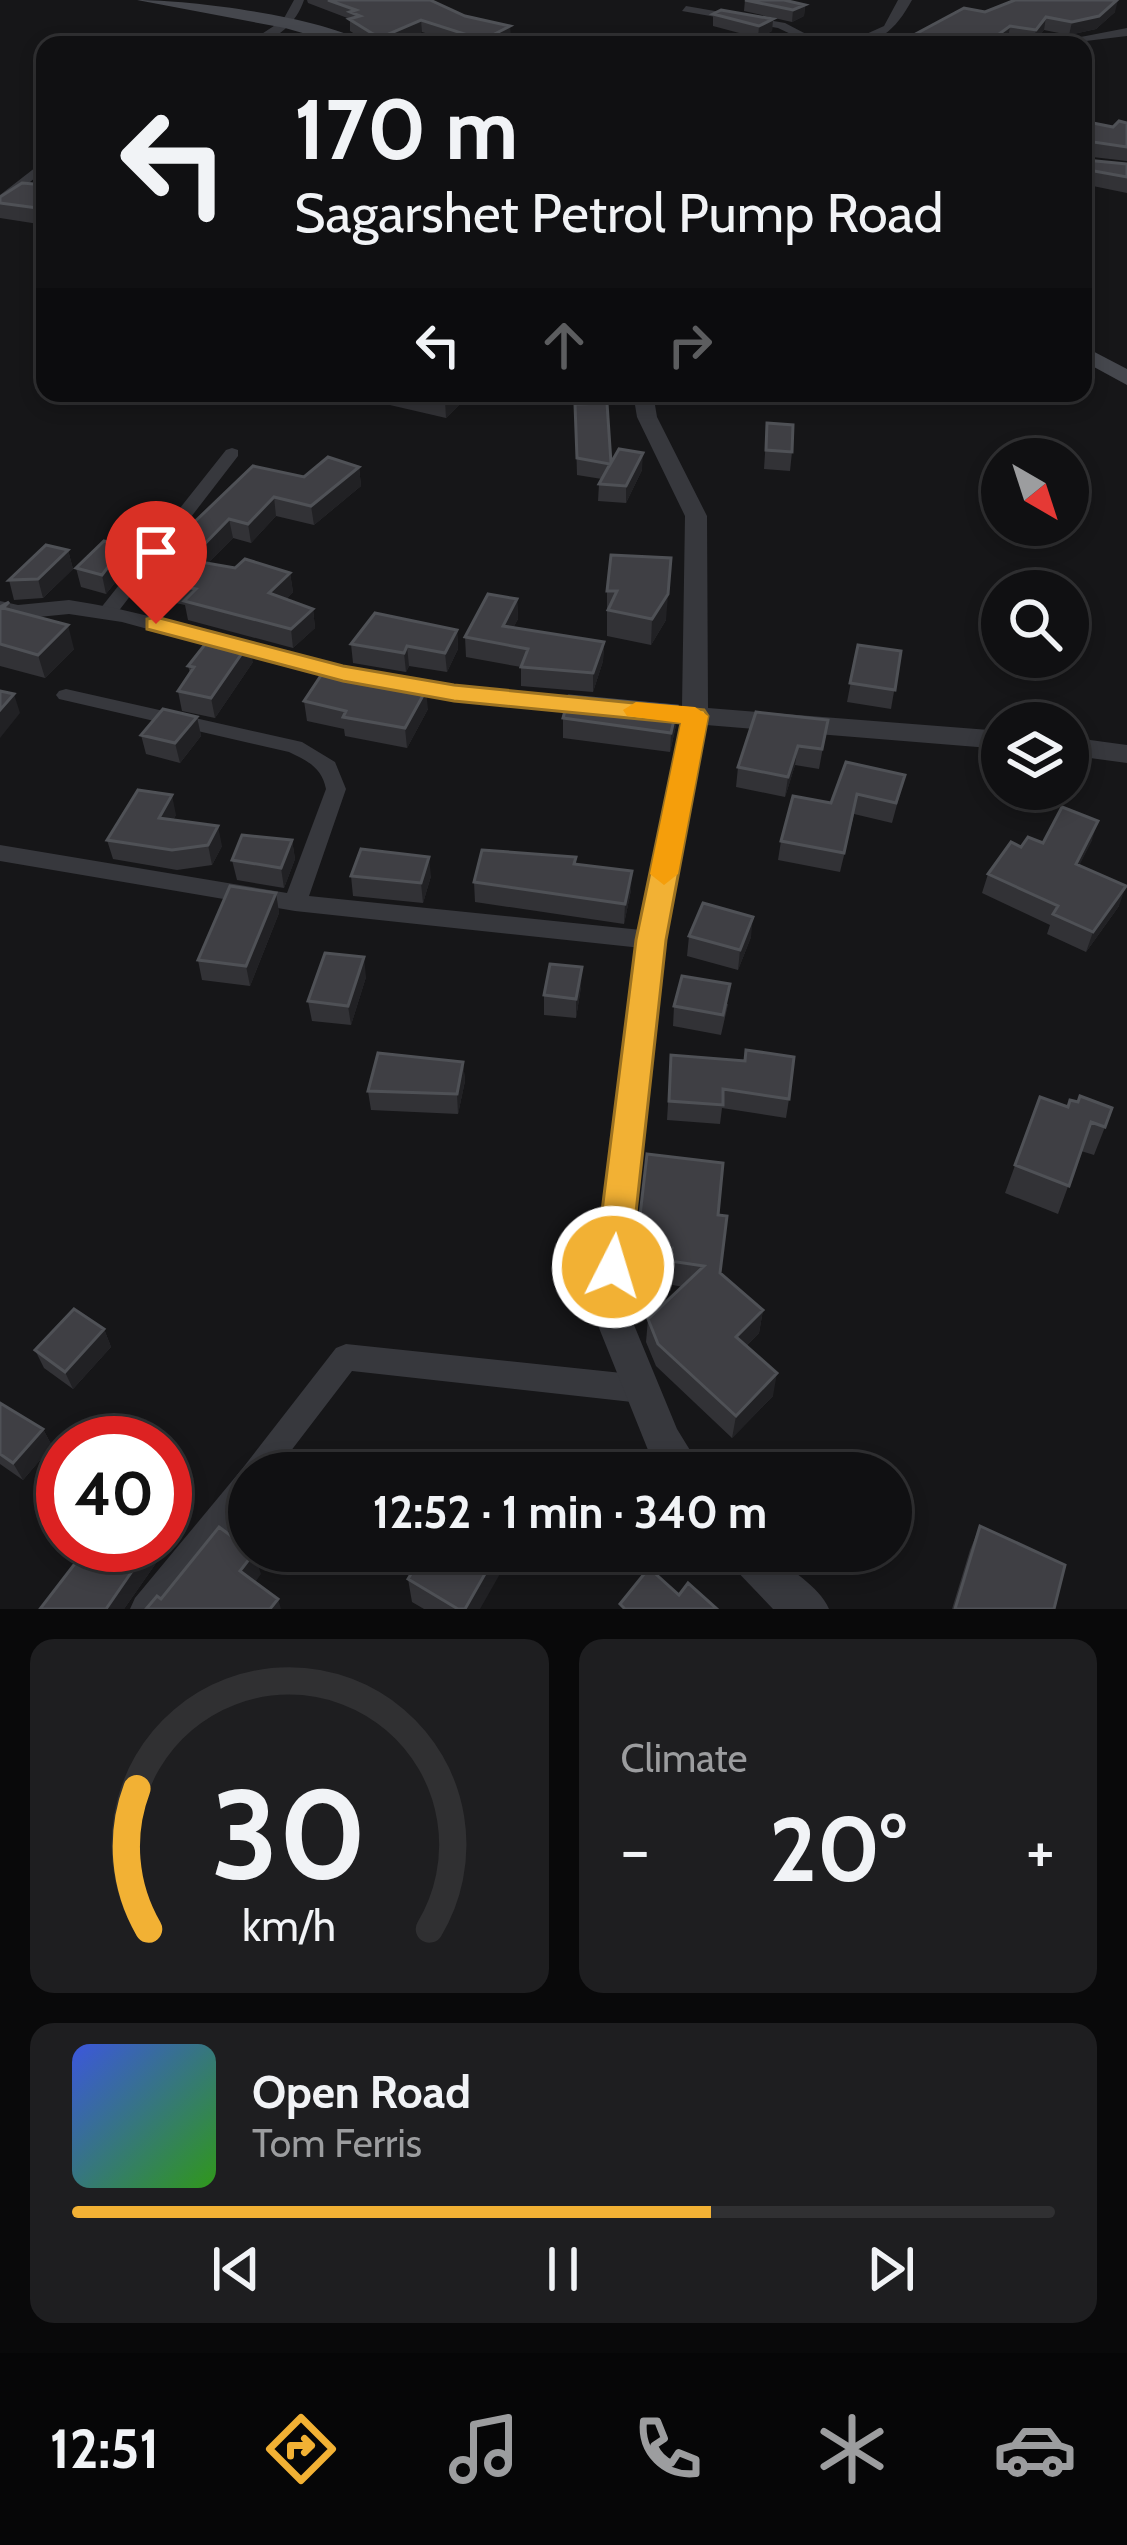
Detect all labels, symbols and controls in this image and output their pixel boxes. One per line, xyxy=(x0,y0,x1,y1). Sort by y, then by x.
text: 170 m xyxy=(294,78,518,180)
icon: left xyxy=(96,84,252,240)
text: Sagarshet Petrol Pump Road xyxy=(294,180,944,246)
icon: left xyxy=(405,312,471,378)
icon: ahead xyxy=(531,312,597,378)
icon: right xyxy=(657,312,723,378)
north arrow xyxy=(981,438,1089,546)
map controls xyxy=(981,438,1089,810)
pin xyxy=(105,501,207,624)
icon: arrive xyxy=(123,519,189,585)
button: search xyxy=(981,570,1089,678)
button: layers xyxy=(981,702,1089,810)
position arrow xyxy=(550,1204,676,1330)
speed limit sign: 40 xyxy=(36,1416,192,1572)
text: 12:52 · 1 min · 340 m xyxy=(373,1485,767,1539)
text: Climate xyxy=(621,1734,747,1782)
text: 30 xyxy=(212,1758,367,1909)
text: 20° xyxy=(769,1794,906,1904)
text: − xyxy=(621,1809,650,1890)
text: + xyxy=(1026,1809,1055,1890)
text: km/h xyxy=(242,1900,336,1952)
text: Open Road xyxy=(252,2065,471,2119)
text: Tom Ferris xyxy=(252,2119,422,2167)
icon: previous xyxy=(203,2236,269,2302)
icon: pause xyxy=(530,2236,596,2302)
icon: next xyxy=(858,2236,924,2302)
icon: directions xyxy=(259,2407,343,2491)
icon: music xyxy=(442,2407,526,2491)
icon: phone xyxy=(626,2407,710,2491)
icon: climate xyxy=(810,2407,894,2491)
icon: car xyxy=(993,2407,1077,2491)
text: 12:51 xyxy=(50,2416,159,2482)

